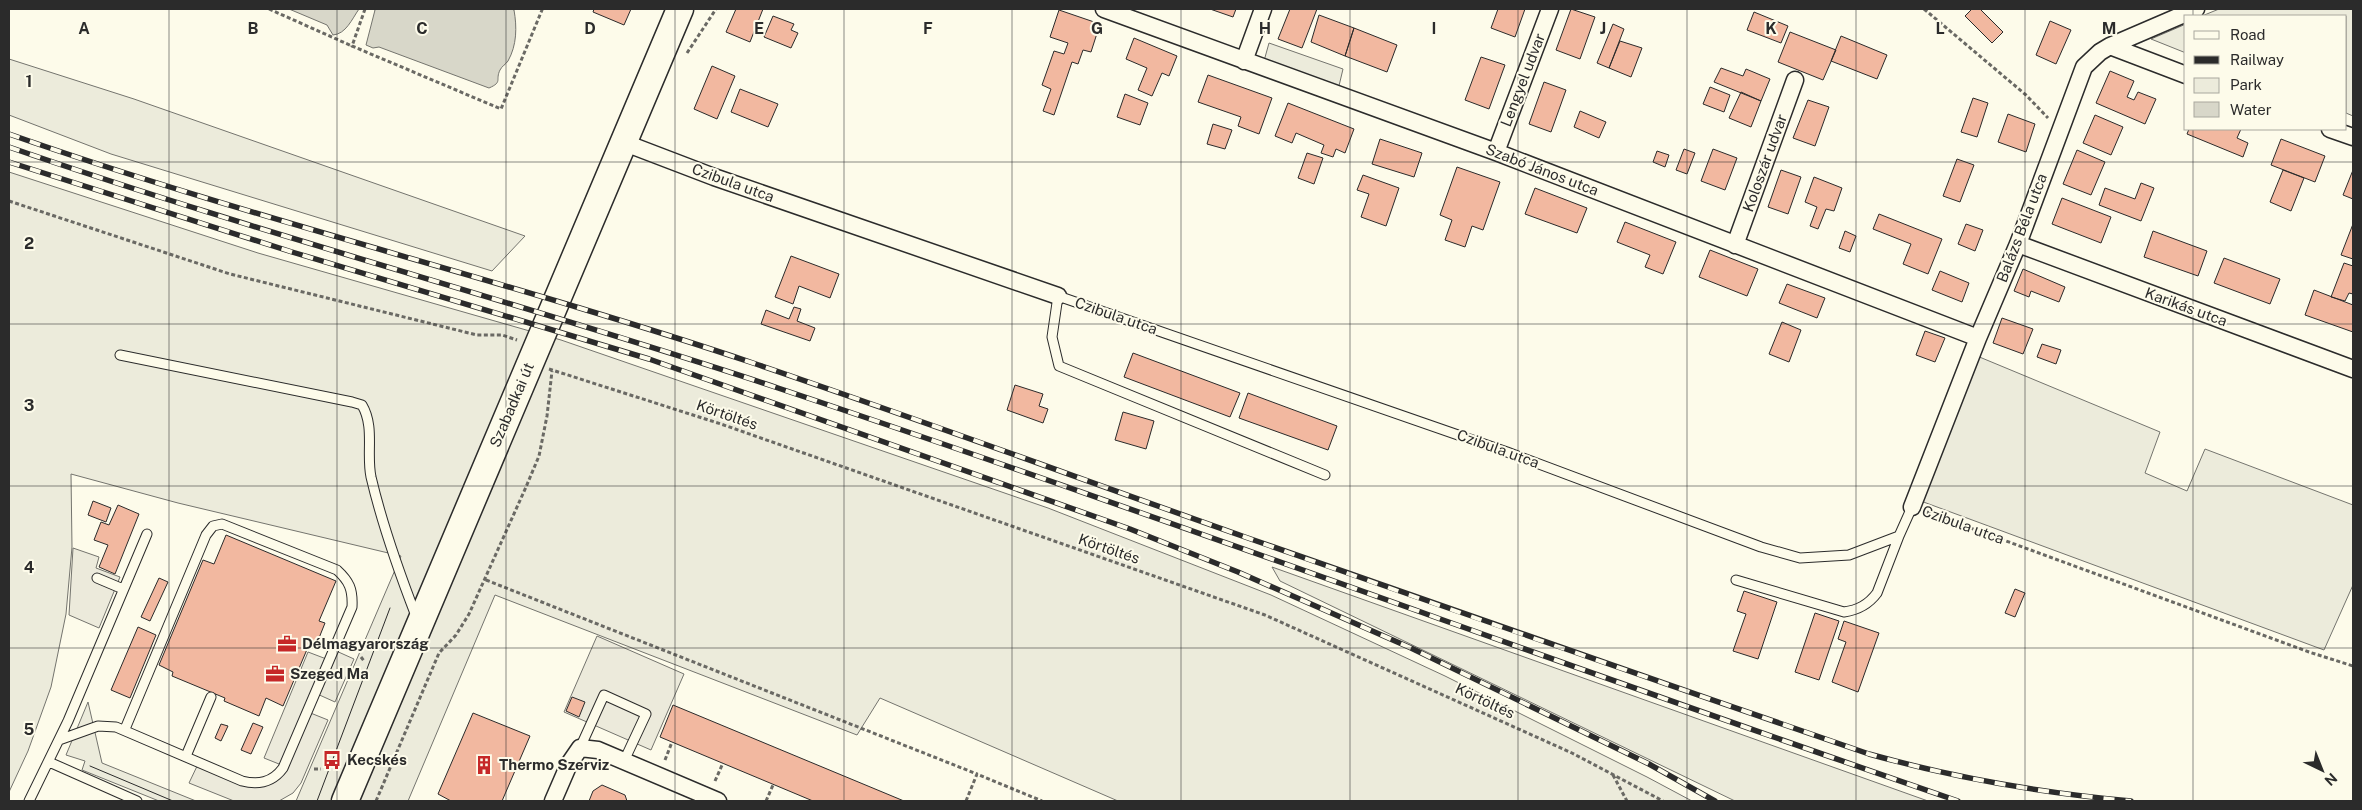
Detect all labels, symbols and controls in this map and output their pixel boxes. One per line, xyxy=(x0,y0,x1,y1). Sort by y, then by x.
legend xyxy=(2184,15,2347,130)
text: A xyxy=(78,19,90,38)
text: B xyxy=(248,19,259,38)
text: C xyxy=(416,19,428,38)
text: D xyxy=(584,19,596,38)
text: E xyxy=(754,19,764,38)
text: F xyxy=(923,19,933,38)
text: G xyxy=(1091,19,1103,38)
text: H xyxy=(1259,19,1271,38)
text: I xyxy=(1432,19,1436,38)
text: J xyxy=(1600,19,1606,38)
text: K xyxy=(1765,19,1777,38)
text: L xyxy=(1935,19,1945,38)
text: M xyxy=(2102,19,2116,38)
text: Road xyxy=(2230,26,2266,43)
street label: Lengyel udvar xyxy=(1497,31,1548,129)
text: Railway xyxy=(2230,51,2284,68)
text: 1 xyxy=(26,72,32,91)
text: Park xyxy=(2230,76,2262,93)
text: Water xyxy=(2230,101,2272,118)
street label: Koloszár udvar xyxy=(1739,112,1790,214)
street label: Szabó János utca xyxy=(1483,140,1601,199)
street label: Czibula utca xyxy=(690,160,777,205)
street label: Balázs Béla utca xyxy=(1993,171,2050,285)
text: 2 xyxy=(24,234,34,253)
street label: Karikás utca xyxy=(2143,284,2230,329)
street label: Czibula utca xyxy=(1073,293,1160,338)
street label: Szabadkai út xyxy=(486,360,537,450)
text: 3 xyxy=(24,396,34,415)
street label: Körtöltés xyxy=(694,396,760,433)
street label: Czibula utca xyxy=(1455,426,1542,471)
street label: Czibula utca xyxy=(1920,502,2007,547)
street label: Körtöltés xyxy=(1076,530,1142,567)
text: 4 xyxy=(24,558,35,577)
office icon: Délmagyarország xyxy=(276,633,298,655)
place label: Délmagyarország xyxy=(302,635,429,652)
office icon: Szeged Ma xyxy=(264,663,286,685)
place label: Szeged Ma xyxy=(290,665,369,682)
street label: Körtöltés xyxy=(1453,679,1518,722)
text: 5 xyxy=(24,720,35,739)
north arrow xyxy=(2297,745,2347,795)
bus stop icon: Kecskés xyxy=(321,749,343,771)
place label: Kecskés xyxy=(347,751,407,768)
building icon: Thermo Szerviz xyxy=(473,754,495,776)
place label: Thermo Szerviz xyxy=(499,756,609,773)
text: N xyxy=(2321,770,2340,789)

